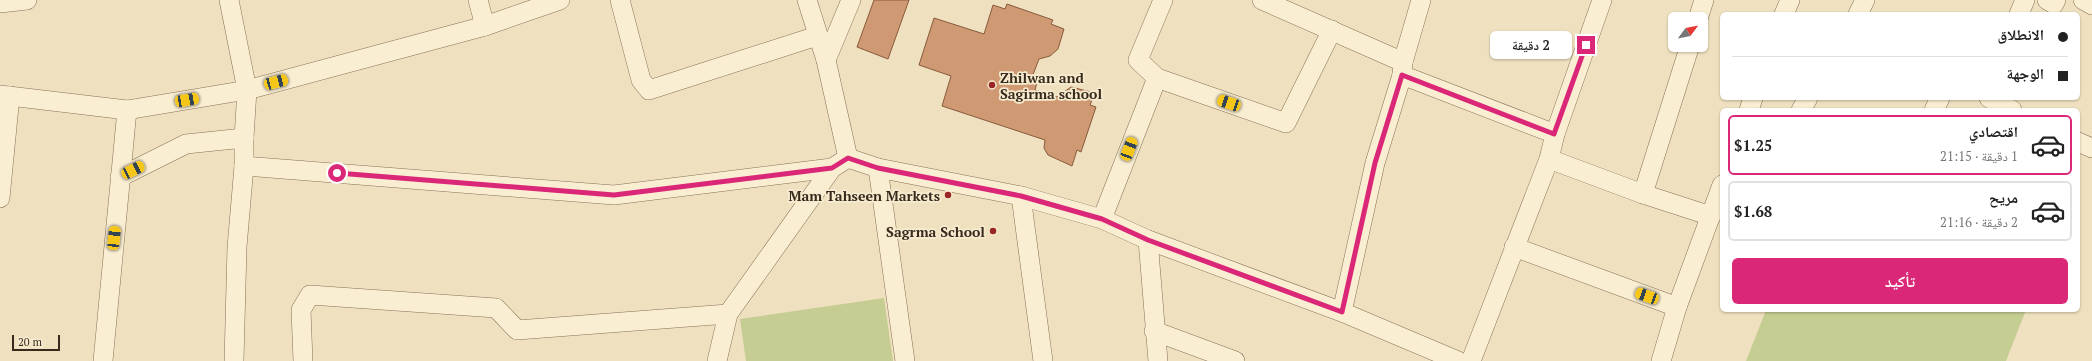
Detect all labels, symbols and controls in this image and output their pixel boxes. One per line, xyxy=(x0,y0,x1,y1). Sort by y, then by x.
north arrow xyxy=(1668,12,1708,52)
map controls xyxy=(1668,12,1708,52)
text: الانطلاق xyxy=(1998,24,2044,44)
callout: 2 دقيقة xyxy=(1490,31,1572,59)
text: 2 دقيقة xyxy=(1512,36,1550,54)
route end xyxy=(1577,36,1595,54)
text: الوجهة xyxy=(2006,63,2044,83)
place label: Zhilwan and Sagirma school xyxy=(1000,68,1102,103)
car xyxy=(263,73,289,91)
marker: Zhilwan and Sagirma school xyxy=(987,80,997,90)
car xyxy=(174,92,200,108)
car xyxy=(1216,93,1242,113)
text: اقتصادي xyxy=(1969,121,2018,141)
icon: car xyxy=(2030,127,2066,163)
text: $1.25 xyxy=(1734,135,1772,155)
car xyxy=(1119,136,1139,162)
text: 1 دقيقة · 21:15 xyxy=(1940,147,2018,165)
car xyxy=(120,159,146,181)
route start xyxy=(328,164,346,182)
place label: Mam Tahseen Markets xyxy=(788,186,940,205)
text: مريح xyxy=(1989,187,2018,207)
marker: Mam Tahseen Markets xyxy=(943,190,953,200)
icon: car xyxy=(2030,193,2066,229)
text: $1.68 xyxy=(1734,201,1772,221)
text: 2 دقيقة · 21:16 xyxy=(1940,213,2018,231)
place label: Sagrma School xyxy=(886,222,985,241)
car xyxy=(107,225,121,251)
marker: Sagrma School xyxy=(988,226,998,236)
button: تأكيد xyxy=(1732,258,2068,304)
car xyxy=(1634,286,1660,306)
scale bar xyxy=(12,333,60,352)
text: 20 m xyxy=(18,335,42,349)

